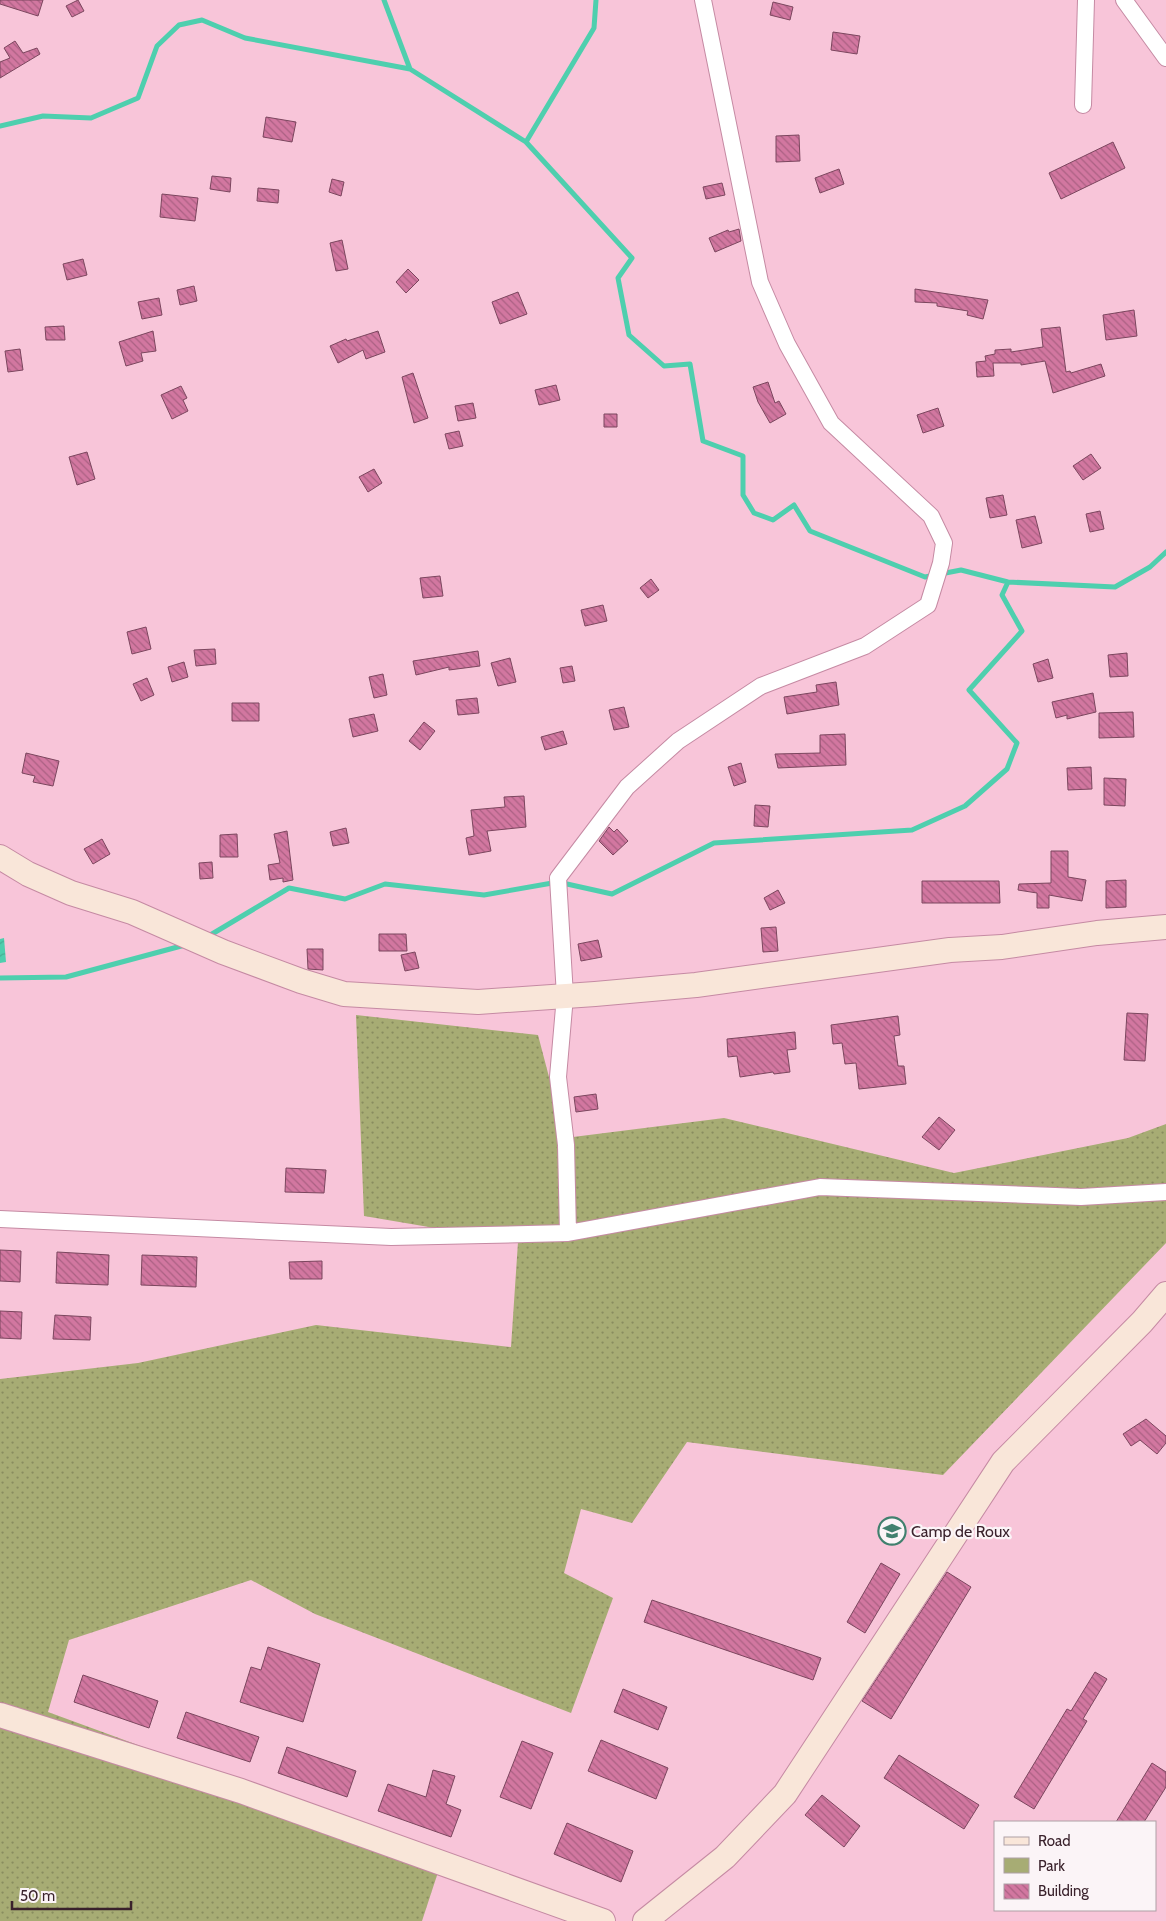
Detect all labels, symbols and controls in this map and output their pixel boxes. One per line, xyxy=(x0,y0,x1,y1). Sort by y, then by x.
school or university icon: Camp de Roux xyxy=(877,1516,907,1546)
place label: Camp de Roux xyxy=(911,1522,1010,1541)
legend xyxy=(994,1821,1156,1911)
text: Road xyxy=(1038,1832,1071,1850)
text: Park xyxy=(1038,1857,1065,1875)
scale bar xyxy=(12,1878,131,1910)
text: Building xyxy=(1038,1882,1089,1900)
text: 50 m xyxy=(20,1887,55,1905)

